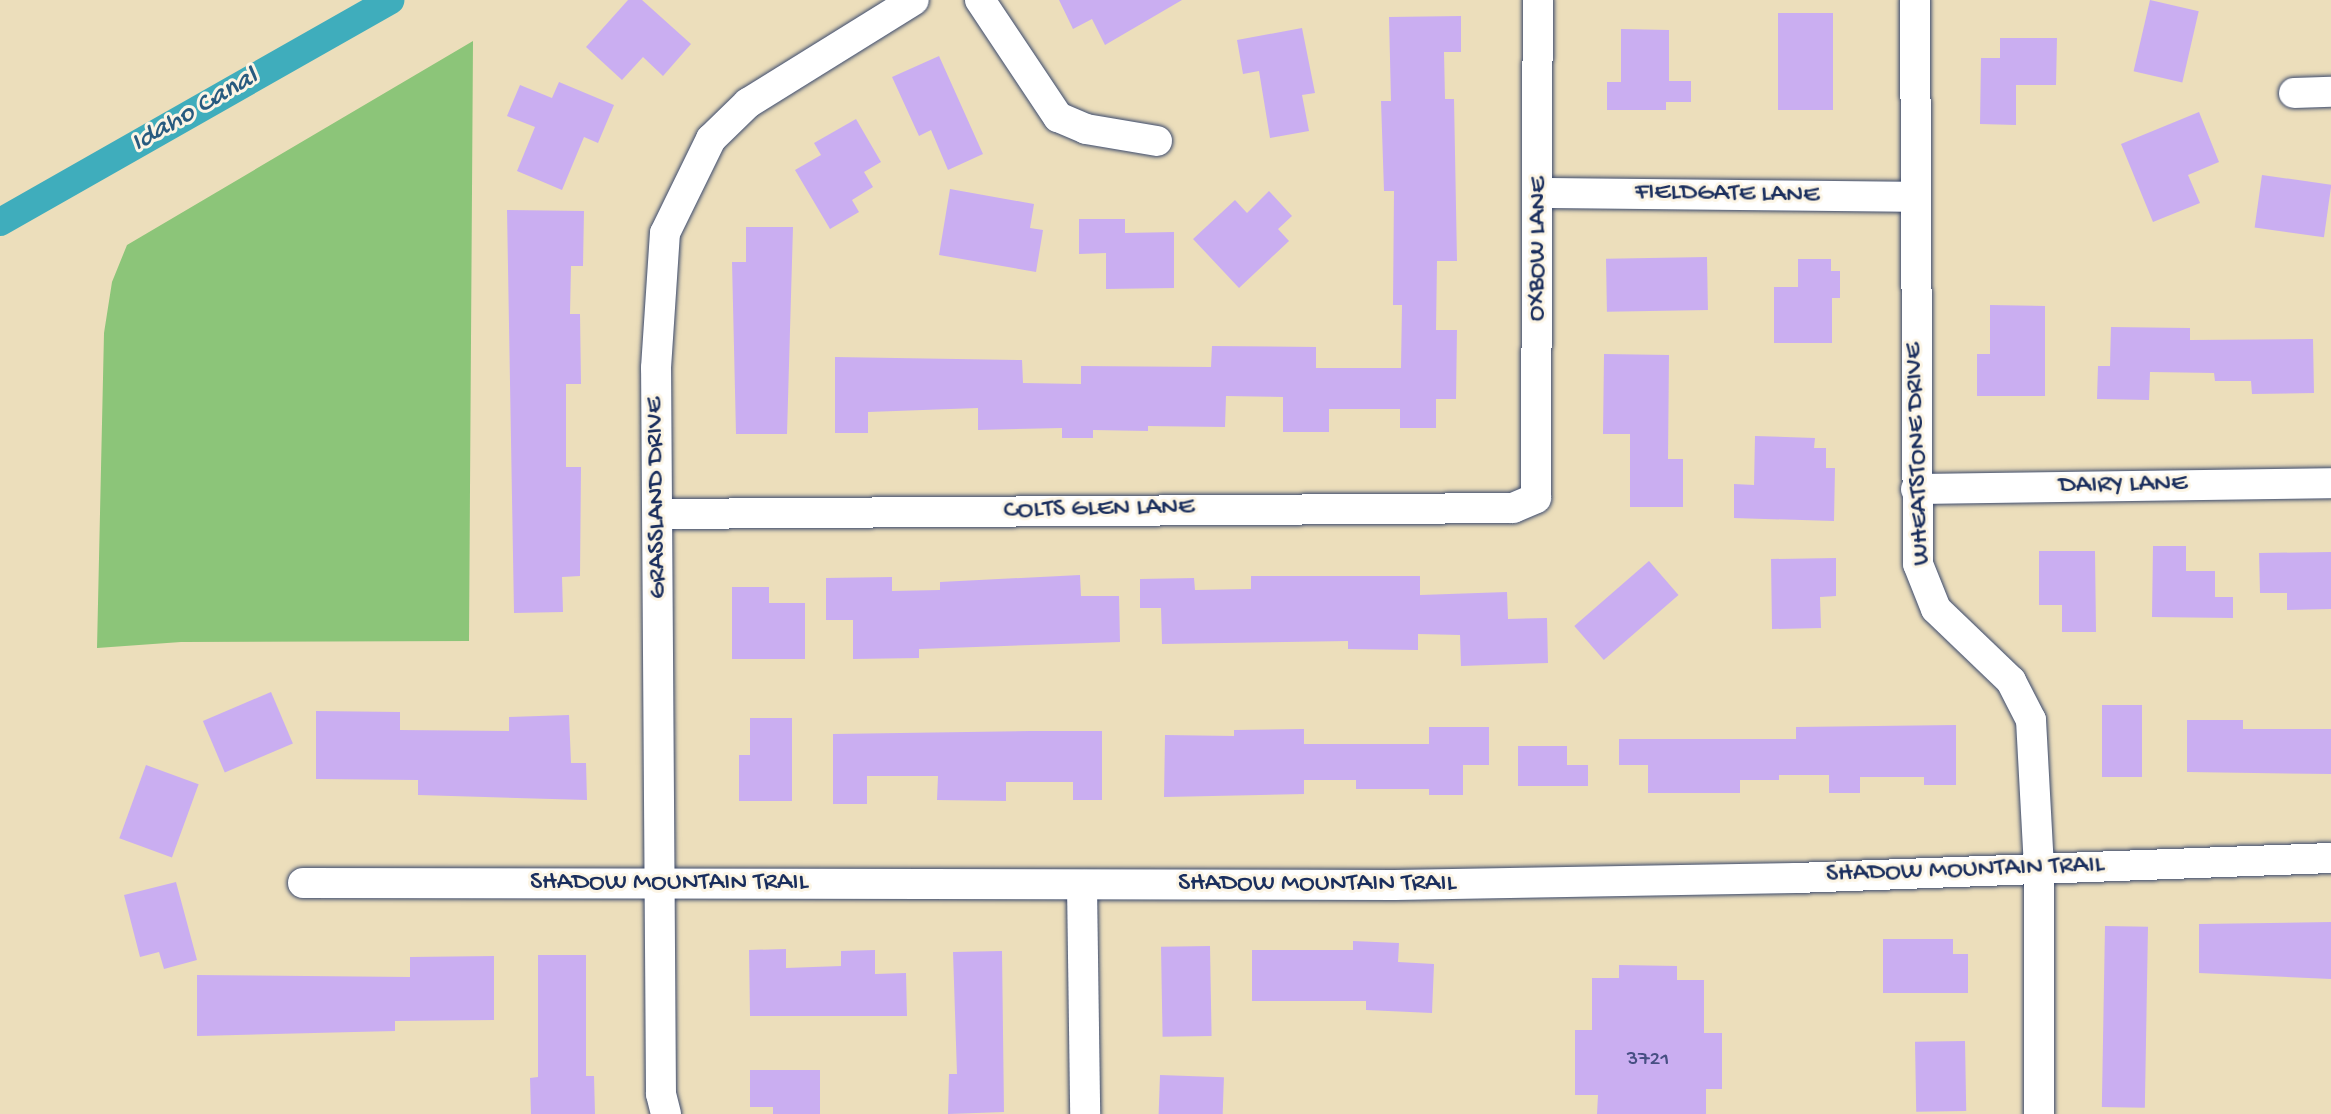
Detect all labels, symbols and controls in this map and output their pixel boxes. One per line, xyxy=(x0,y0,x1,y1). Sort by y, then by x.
water label: Idaho Canal xyxy=(126,61,264,161)
street label: OXBOW LANE xyxy=(1522,176,1556,322)
street label: FIELDGATE LANE xyxy=(1635,178,1819,212)
street label: WHEATSTONE DRIVE xyxy=(1900,342,1938,566)
street label: GRASSLAND DRIVE xyxy=(641,397,675,599)
street label: DAIRY LANE xyxy=(2059,469,2187,503)
street label: COLTS GLEN LANE xyxy=(1003,493,1195,527)
street label: SHADOW MOUNTAIN TRAIL xyxy=(1825,851,2105,891)
street label: SHADOW MOUNTAIN TRAIL xyxy=(530,868,808,900)
street label: SHADOW MOUNTAIN TRAIL xyxy=(1178,869,1456,901)
house number: 3721 xyxy=(1627,1048,1669,1074)

